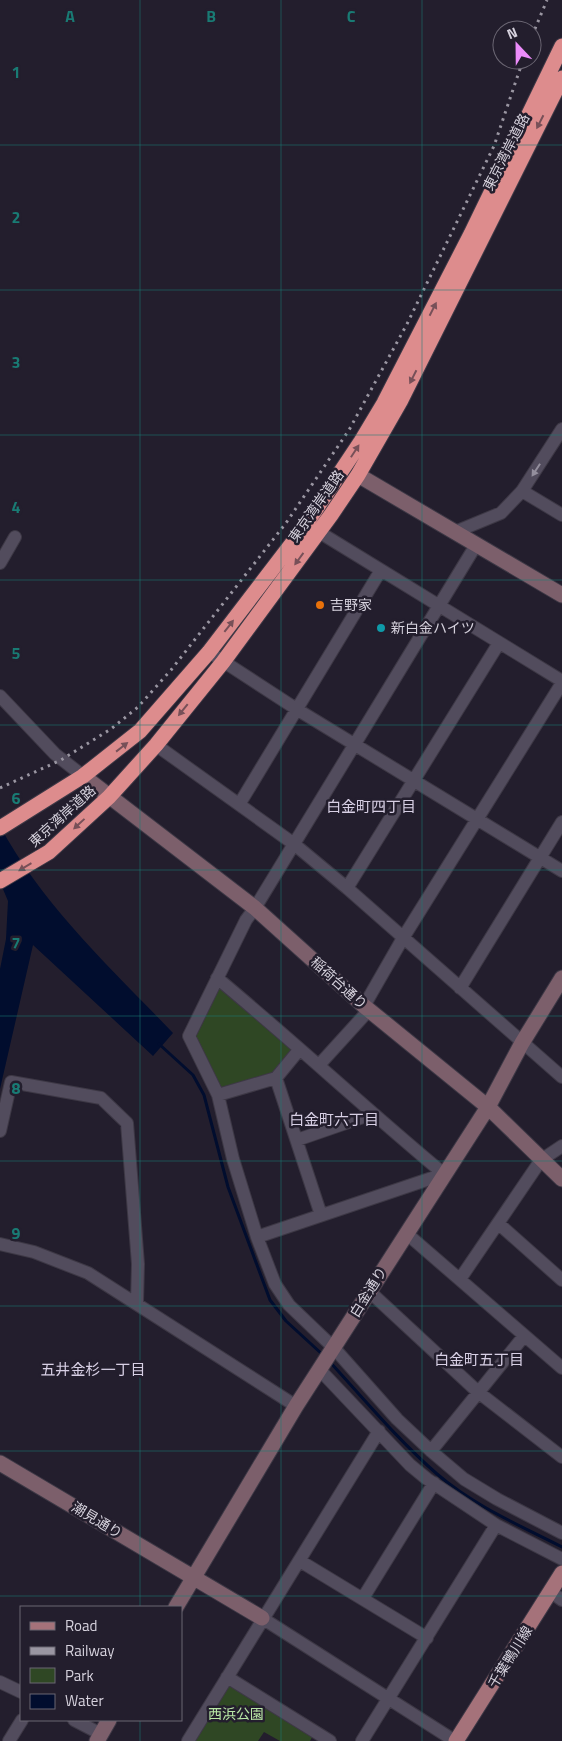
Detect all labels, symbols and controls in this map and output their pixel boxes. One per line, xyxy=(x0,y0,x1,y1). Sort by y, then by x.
text: A xyxy=(65,4,75,28)
text: B xyxy=(206,4,216,28)
text: C xyxy=(347,4,356,28)
north arrow xyxy=(492,20,542,70)
text: N xyxy=(504,21,520,44)
text: 1 xyxy=(12,60,20,84)
street label: 東京湾岸道路 xyxy=(477,110,534,194)
one-way arrow xyxy=(536,115,544,129)
text: 2 xyxy=(12,205,20,229)
one-way arrow xyxy=(429,302,437,316)
text: 3 xyxy=(12,350,20,374)
one-way arrow xyxy=(409,370,417,384)
one-way arrow xyxy=(350,445,360,458)
one-way arrow xyxy=(531,464,540,477)
street label: 東京湾岸道路 xyxy=(283,465,348,546)
text: 4 xyxy=(12,495,21,519)
one-way arrow xyxy=(293,552,304,565)
place label: 吉野家 xyxy=(330,594,372,615)
marker: 吉野家 xyxy=(314,599,326,611)
place label: 新白金ハイツ xyxy=(391,617,475,638)
one-way arrow xyxy=(224,620,235,633)
marker: 新白金ハイツ xyxy=(375,622,387,634)
text: 5 xyxy=(12,641,21,665)
one-way arrow xyxy=(178,704,189,717)
one-way arrow xyxy=(115,742,128,752)
street label: 東京湾岸道路 xyxy=(23,780,100,852)
text: 6 xyxy=(12,786,21,810)
district label: 白金町四丁目 xyxy=(326,795,416,818)
one-way arrow xyxy=(73,818,85,830)
one-way arrow xyxy=(19,863,32,872)
text: 7 xyxy=(12,931,20,955)
street label: 稲荷台通り xyxy=(306,951,372,1014)
text: 8 xyxy=(12,1076,21,1100)
district label: 白金町六丁目 xyxy=(289,1108,379,1131)
text: 9 xyxy=(12,1221,21,1245)
street label: 白金通り xyxy=(344,1262,391,1321)
district label: 白金町五丁目 xyxy=(434,1348,524,1371)
district label: 五井金杉一丁目 xyxy=(40,1358,146,1381)
street label: 潮見通り xyxy=(68,1496,127,1543)
legend xyxy=(20,1606,182,1721)
text: Road xyxy=(65,1614,97,1637)
street label: 千葉鴨川線 xyxy=(482,1621,537,1692)
text: Railway xyxy=(65,1639,115,1662)
text: Park xyxy=(65,1664,94,1687)
text: Water xyxy=(65,1689,104,1712)
park label: 西浜公園 xyxy=(208,1703,264,1724)

